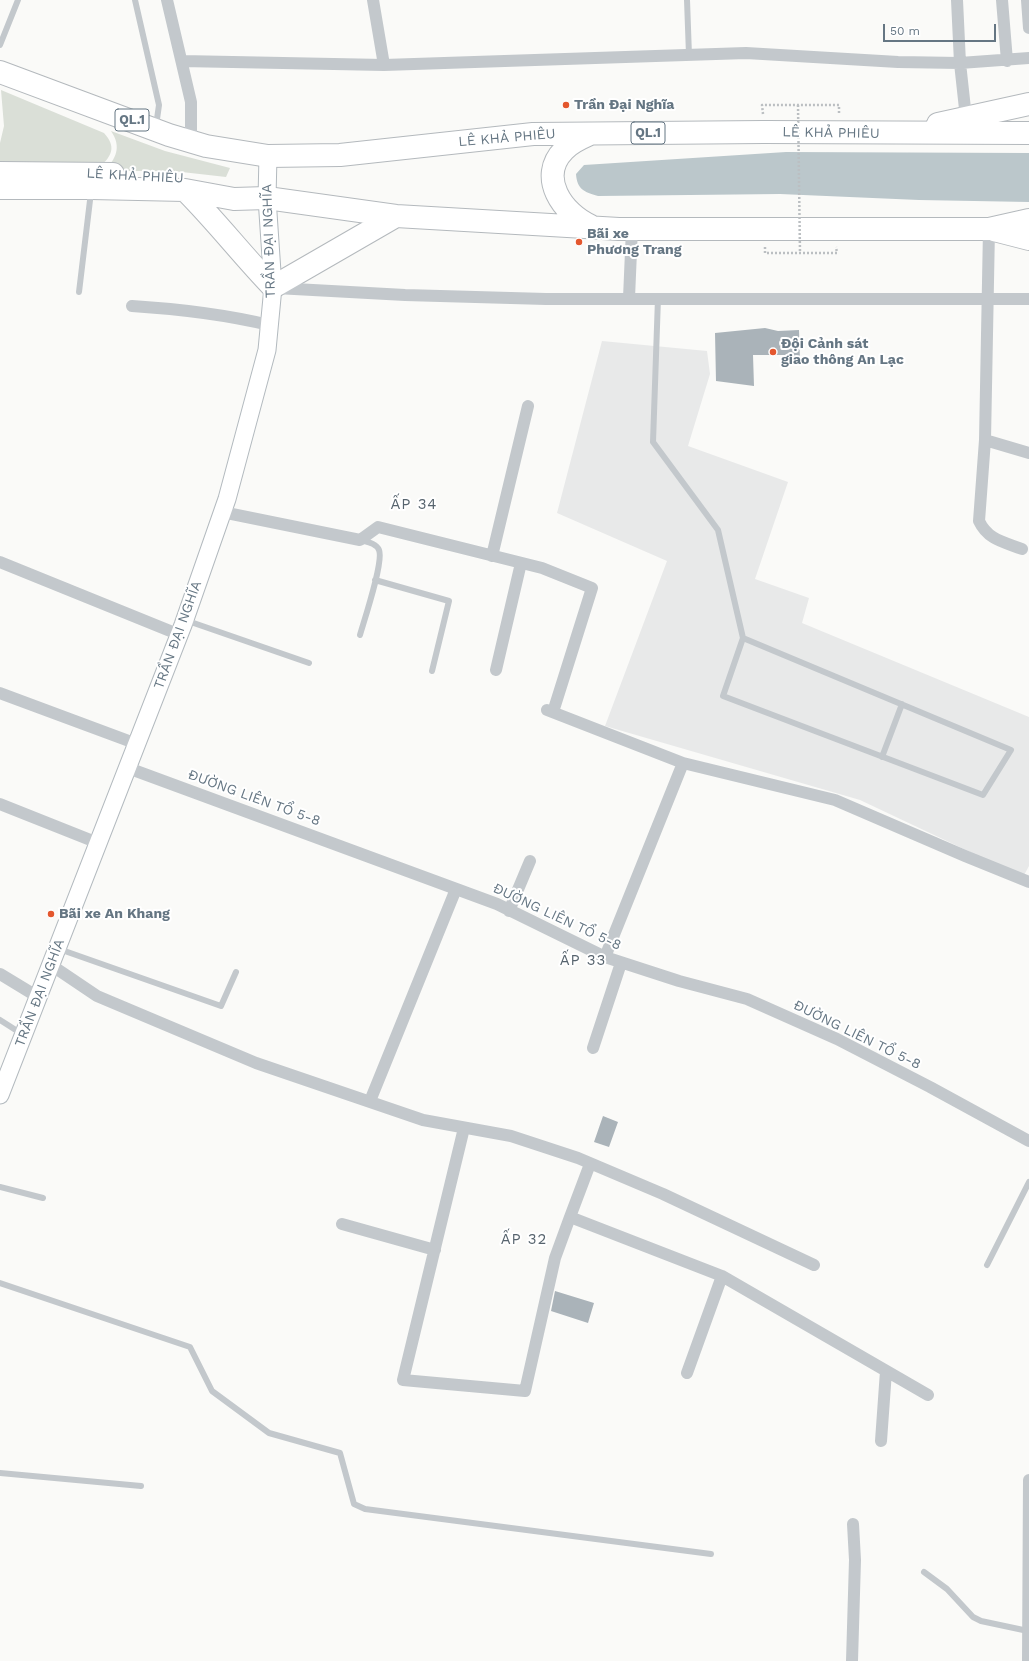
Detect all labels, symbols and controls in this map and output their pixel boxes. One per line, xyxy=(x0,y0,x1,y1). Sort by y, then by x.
scale bar xyxy=(885,16,998,42)
text: 50 m xyxy=(890,24,920,38)
place label: Trần Đại Nghĩa xyxy=(574,97,674,113)
marker: Trần Đại Nghĩa xyxy=(561,100,571,110)
road number: QL.1 xyxy=(115,109,149,131)
road number: QL.1 xyxy=(631,122,665,144)
street label: LÊ KHẢ PHIÊU xyxy=(782,124,880,142)
street label: LÊ KHẢ PHIÊU xyxy=(458,125,556,151)
street label: LÊ KHẢ PHIÊU xyxy=(86,165,184,187)
street label: TRẦN ĐẠI NGHĨA xyxy=(259,184,279,298)
place label: Bãi xe Phương Trang xyxy=(587,226,682,258)
marker: Bãi xe Phương Trang xyxy=(574,237,584,247)
place label: Đội Cảnh sát giao thông An Lạc xyxy=(781,336,904,368)
marker: Đội Cảnh sát giao thông An Lạc xyxy=(768,347,778,357)
district label: ẤP 34 xyxy=(390,496,438,514)
street label: TRẦN ĐẠI NGHĨA xyxy=(151,578,205,692)
street label: ĐƯỜNG LIÊN TỔ 5-8 xyxy=(185,766,323,830)
street label: ĐƯỜNG LIÊN TỔ 5-8 xyxy=(490,880,624,954)
place label: Bãi xe An Khang xyxy=(59,906,170,922)
marker: Bãi xe An Khang xyxy=(46,909,56,919)
street label: TRẦN ĐẠI NGHĨA xyxy=(12,937,68,1049)
district label: ẤP 33 xyxy=(560,952,606,970)
street label: ĐƯỜNG LIÊN TỔ 5-8 xyxy=(791,997,923,1073)
district label: ẤP 32 xyxy=(501,1231,547,1249)

